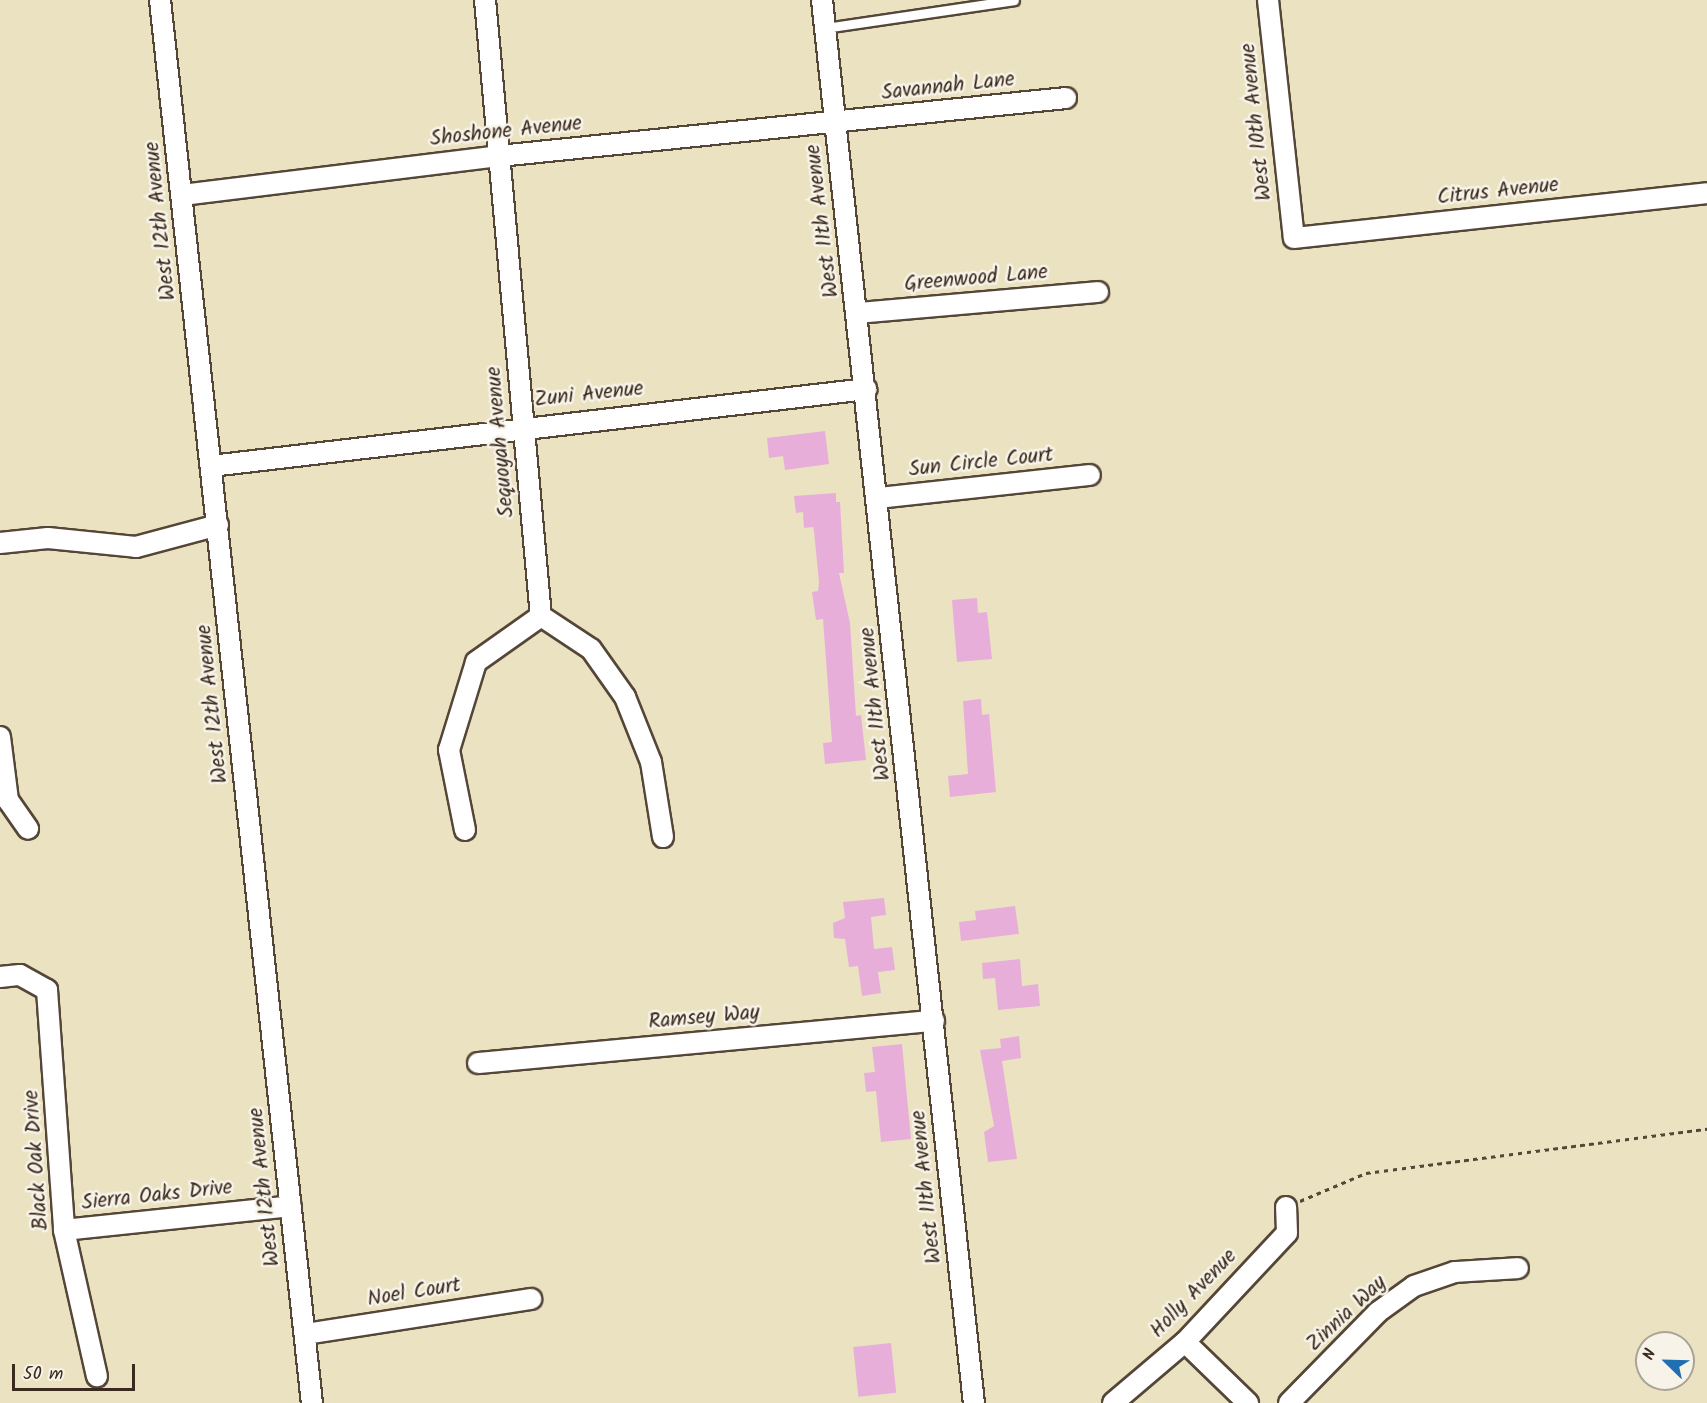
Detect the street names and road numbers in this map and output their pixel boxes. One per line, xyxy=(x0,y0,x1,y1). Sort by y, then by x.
street label: West 10th Avenue xyxy=(1236,42,1278,202)
street label: Savannah Lane xyxy=(880,67,1016,107)
street label: Shoshone Avenue xyxy=(429,111,583,153)
street label: West 12th Avenue xyxy=(140,140,182,302)
street label: West 11th Avenue xyxy=(801,143,845,299)
street label: Citrus Avenue xyxy=(1436,173,1560,211)
street label: Greenwood Lane xyxy=(903,260,1049,298)
street label: Sequoyah Avenue xyxy=(482,366,520,518)
street label: Zuni Avenue xyxy=(533,377,645,413)
street label: Sun Circle Court xyxy=(908,443,1054,483)
street label: West 12th Avenue xyxy=(192,623,234,785)
street label: West 11th Avenue xyxy=(855,626,897,782)
street label: Ramsey Way xyxy=(647,1001,761,1035)
street label: Black Oak Drive xyxy=(20,1089,54,1231)
street label: West 12th Avenue xyxy=(244,1106,286,1268)
street label: West 11th Avenue xyxy=(906,1109,948,1265)
street label: Sierra Oaks Drive xyxy=(80,1176,234,1216)
street label: Holly Avenue xyxy=(1145,1244,1243,1344)
street label: Zinnia Way xyxy=(1302,1271,1392,1357)
street label: Noel Court xyxy=(366,1273,462,1313)

